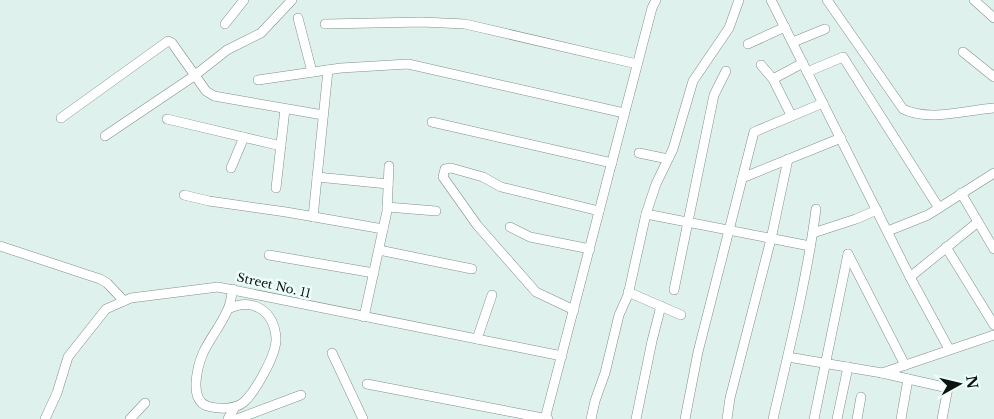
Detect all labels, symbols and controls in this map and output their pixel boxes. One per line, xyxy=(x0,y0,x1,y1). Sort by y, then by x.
street label: Street No. 11 xyxy=(236,269,312,301)
north arrow xyxy=(934,359,984,409)
text: N xyxy=(962,374,982,390)

